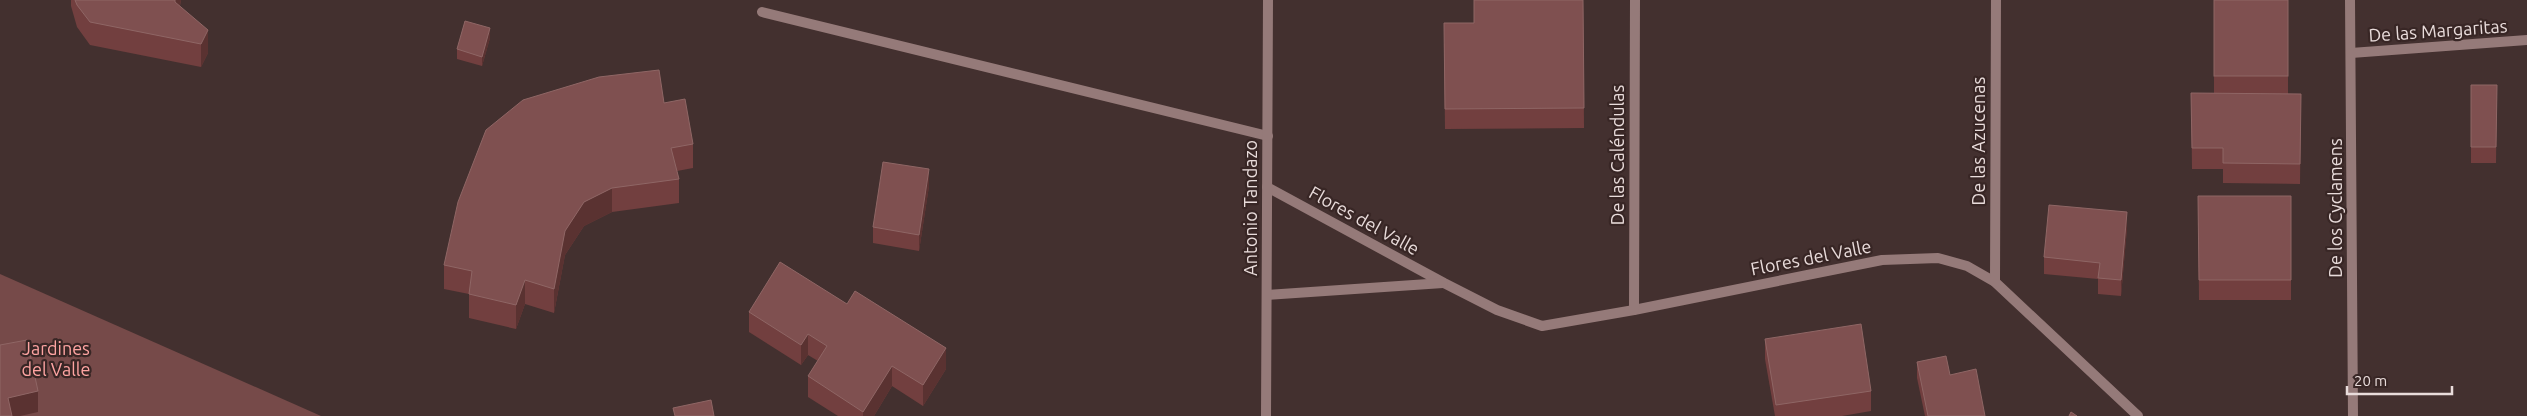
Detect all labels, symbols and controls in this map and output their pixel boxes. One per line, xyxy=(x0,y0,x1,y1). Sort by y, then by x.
street label: De las Margaritas xyxy=(2368,15,2508,45)
street label: De las Azucenas xyxy=(1968,76,1988,205)
street label: De las Caléndulas xyxy=(1607,85,1627,225)
street label: De los Cyclamens xyxy=(2325,138,2345,278)
street label: Antonio Tandazo xyxy=(1240,140,1260,276)
street label: Flores del Valle xyxy=(1306,182,1423,259)
street label: Flores del Valle xyxy=(1749,236,1873,279)
park label: Jardines del Valle xyxy=(21,338,91,379)
scale bar xyxy=(2347,364,2452,396)
text: 20 m xyxy=(2354,372,2387,389)

